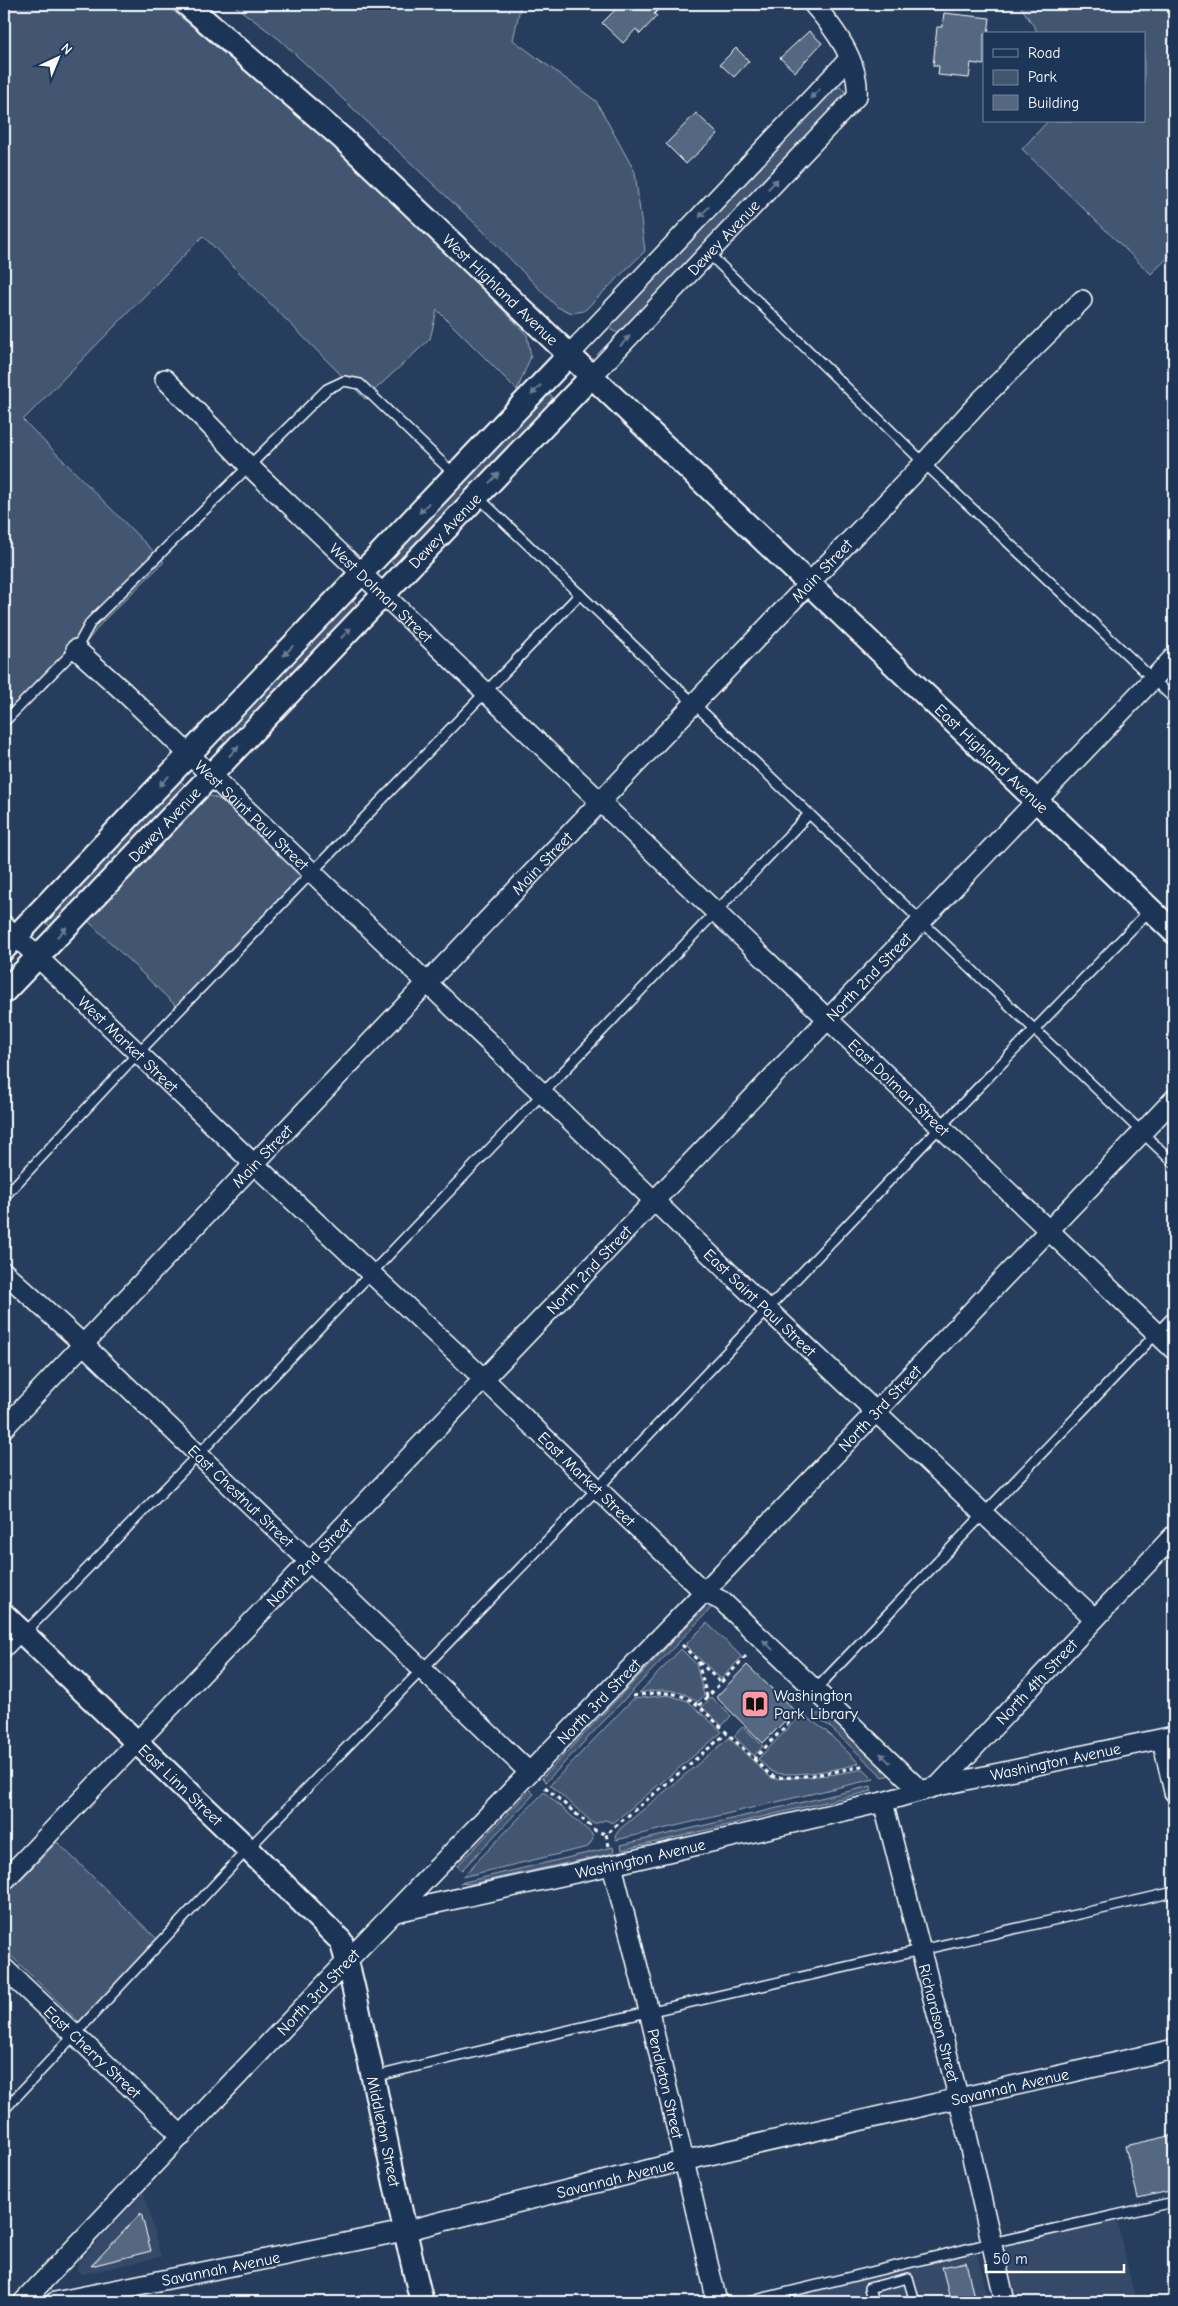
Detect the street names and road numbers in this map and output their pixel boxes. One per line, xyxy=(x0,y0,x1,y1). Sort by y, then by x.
street label: Dewey Avenue xyxy=(684,197,764,279)
street label: West Highland Avenue xyxy=(438,231,562,349)
street label: Dewey Avenue xyxy=(405,490,485,572)
street label: Main Street xyxy=(788,536,857,606)
street label: West Dolman Street xyxy=(326,540,436,647)
street label: East Highland Avenue xyxy=(931,701,1052,817)
street label: West Saint Paul Street xyxy=(191,757,312,875)
street label: Dewey Avenue xyxy=(125,784,205,866)
street label: Main Street xyxy=(508,828,577,899)
street label: North 2nd Street xyxy=(823,929,916,1025)
street label: West Market Street xyxy=(74,993,181,1097)
street label: East Dolman Street xyxy=(844,1036,953,1140)
street label: Main Street xyxy=(229,1121,297,1192)
street label: North 2nd Street xyxy=(543,1222,636,1318)
street label: East Saint Paul Street xyxy=(700,1245,820,1361)
street label: North 3rd Street xyxy=(835,1362,926,1455)
street label: East Market Street xyxy=(534,1428,639,1531)
street label: East Chestnut Street xyxy=(184,1442,297,1551)
street label: North 2nd Street xyxy=(263,1515,356,1611)
street label: North 4th Street xyxy=(993,1636,1082,1729)
street label: North 3rd Street xyxy=(554,1655,645,1748)
street label: Washington Avenue xyxy=(989,1740,1122,1785)
street label: East Linn Street xyxy=(134,1741,226,1830)
street label: Washington Avenue xyxy=(574,1836,707,1883)
street label: North 3rd Street xyxy=(273,1945,364,2039)
street label: Richardson Street xyxy=(915,1962,962,2085)
street label: East Cherry Street xyxy=(40,2003,144,2103)
street label: Pendleton Street xyxy=(643,2027,687,2141)
street label: Savannah Avenue xyxy=(949,2065,1071,2110)
street label: Middleton Street xyxy=(363,2075,403,2189)
street label: Savannah Avenue xyxy=(555,2156,676,2202)
street label: Savannah Avenue xyxy=(160,2248,282,2290)

